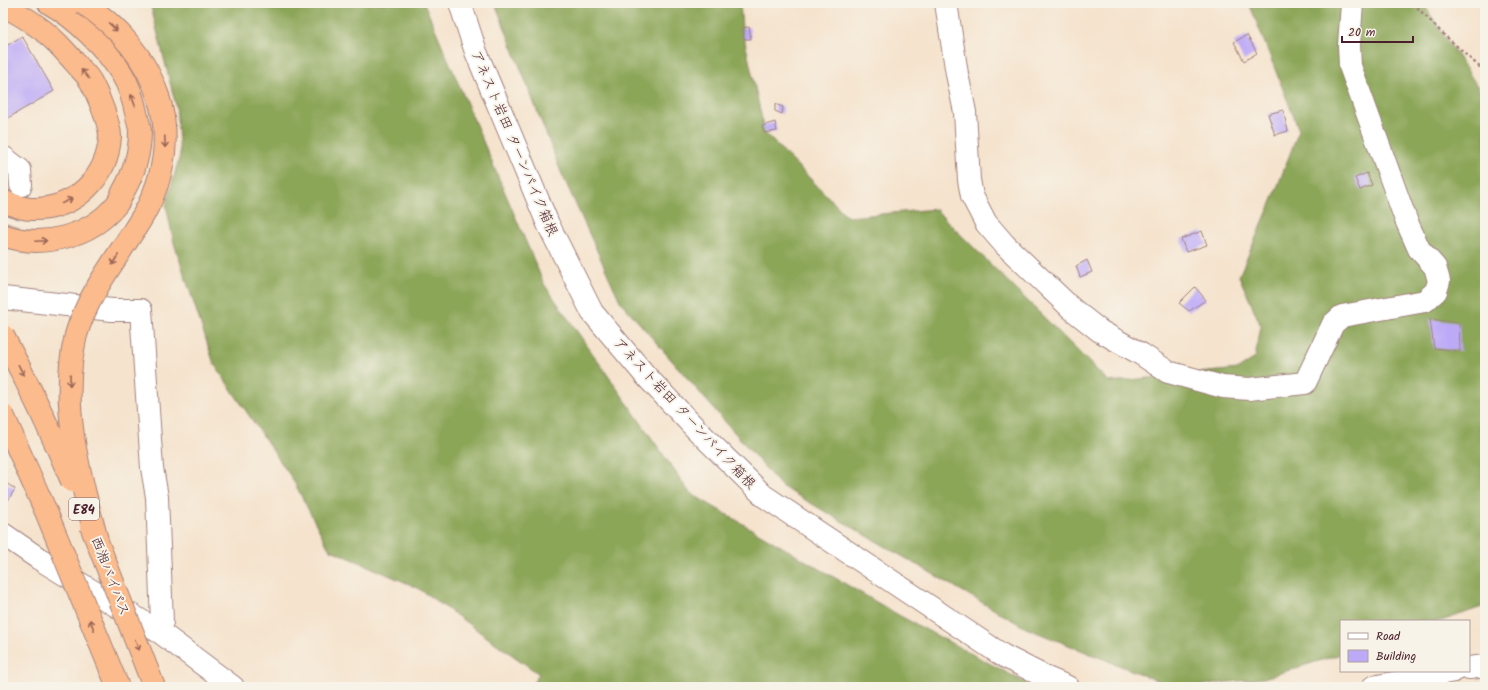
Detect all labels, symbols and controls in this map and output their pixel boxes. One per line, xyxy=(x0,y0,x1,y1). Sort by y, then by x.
scale bar xyxy=(1342,18,1413,44)
one-way arrow xyxy=(108,23,118,32)
text: 20 m xyxy=(1348,23,1376,42)
street label: アネスト岩田 ターンパイク箱根 xyxy=(465,47,563,240)
one-way arrow xyxy=(80,69,89,79)
one-way arrow xyxy=(128,94,136,106)
one-way arrow xyxy=(161,135,169,148)
one-way arrow xyxy=(61,197,73,204)
one-way arrow xyxy=(34,237,47,244)
one-way arrow xyxy=(110,254,118,266)
street label: アネスト岩田 ターンパイク箱根 xyxy=(608,333,761,495)
one-way arrow xyxy=(18,364,26,376)
one-way arrow xyxy=(66,373,73,386)
road number: E84 xyxy=(69,498,99,520)
street label: 西湘バイパス xyxy=(85,533,135,619)
one-way arrow xyxy=(88,619,96,631)
legend xyxy=(1340,620,1470,672)
text: Road xyxy=(1376,627,1401,646)
one-way arrow xyxy=(134,638,142,650)
text: Building xyxy=(1376,647,1416,666)

